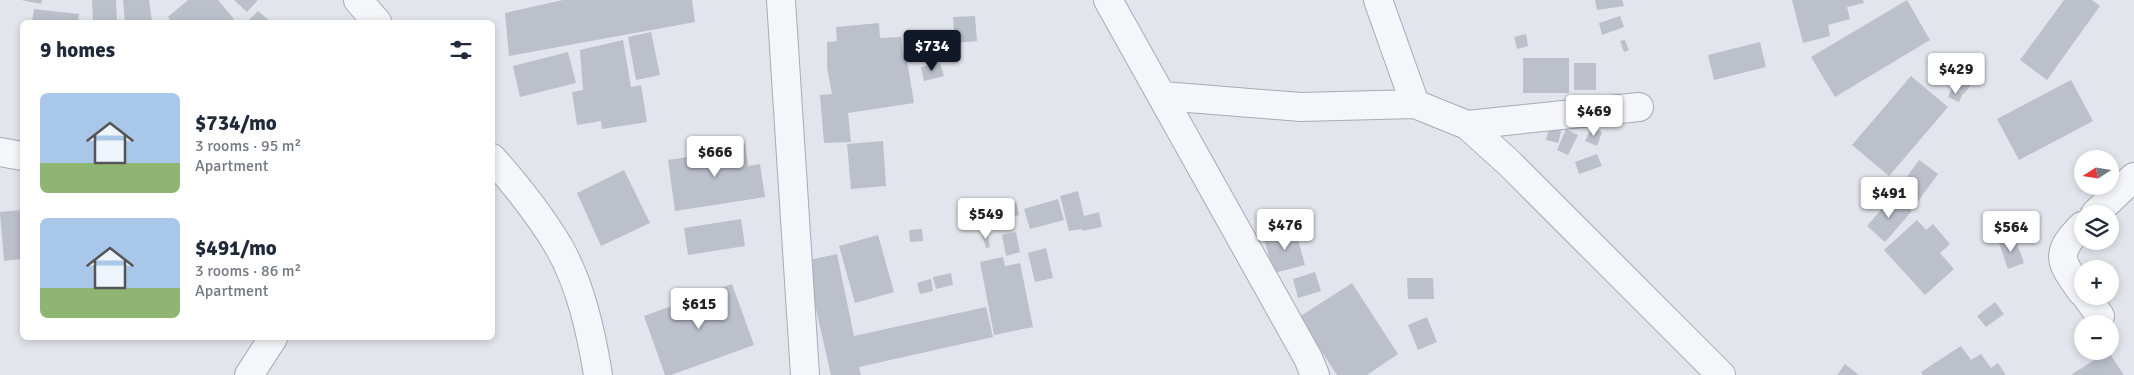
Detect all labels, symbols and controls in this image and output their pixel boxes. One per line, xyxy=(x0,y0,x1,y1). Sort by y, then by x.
pin: $734 xyxy=(902,30,962,72)
icon: filters xyxy=(447,36,475,64)
text: $734 xyxy=(915,36,949,56)
text: 9 homes xyxy=(40,37,115,63)
pin: $429 xyxy=(1926,52,1986,95)
text: $429 xyxy=(1939,59,1973,79)
pin: $469 xyxy=(1564,94,1624,137)
text: $469 xyxy=(1577,101,1611,121)
text: $734/mo xyxy=(195,110,277,136)
icon: home xyxy=(80,113,140,173)
text: 3 rooms · 95 m² xyxy=(195,136,301,156)
pin: $666 xyxy=(685,136,745,178)
text: $666 xyxy=(698,142,732,162)
north arrow xyxy=(2074,150,2119,195)
map controls xyxy=(2074,150,2119,360)
text: Apartment xyxy=(195,156,268,176)
pin: $491 xyxy=(1859,176,1919,219)
text: $491 xyxy=(1872,183,1906,203)
pin: $549 xyxy=(956,198,1016,240)
text: $549 xyxy=(969,204,1003,224)
button: layers xyxy=(2074,205,2119,250)
pin: $476 xyxy=(1255,208,1315,251)
pin: $564 xyxy=(1981,210,2041,253)
text: $476 xyxy=(1268,215,1302,235)
text: $564 xyxy=(1994,217,2028,237)
text: $491/mo xyxy=(195,235,277,261)
icon: home xyxy=(80,238,140,298)
button: + xyxy=(2074,260,2119,305)
text: 3 rooms · 86 m² xyxy=(195,261,301,281)
text: Apartment xyxy=(195,281,268,301)
pin: $615 xyxy=(669,288,729,330)
text: $615 xyxy=(682,294,716,314)
button: − xyxy=(2074,315,2119,360)

